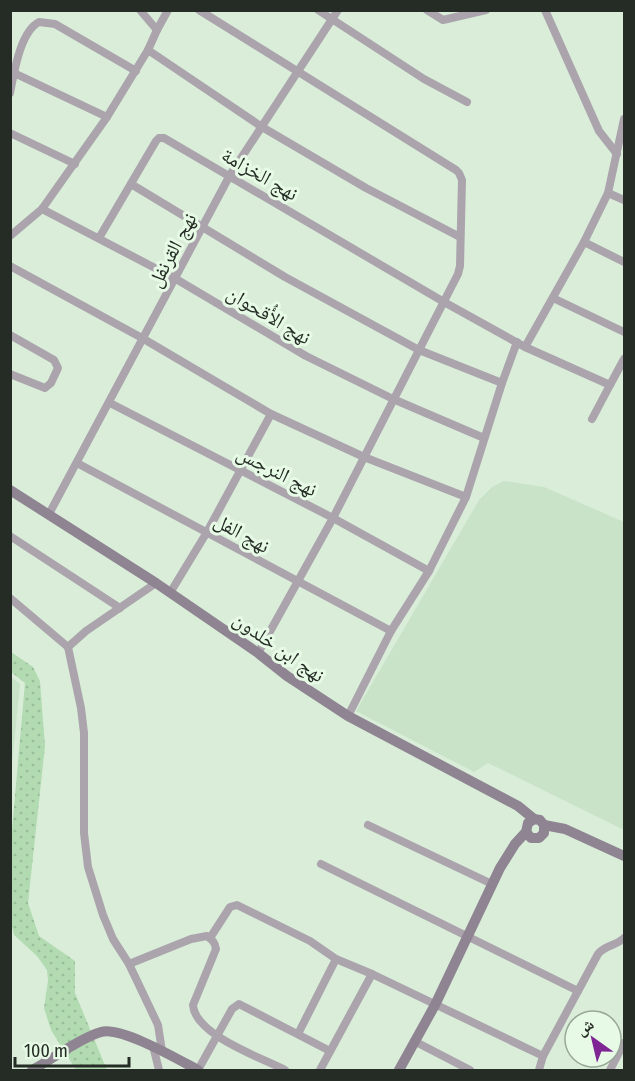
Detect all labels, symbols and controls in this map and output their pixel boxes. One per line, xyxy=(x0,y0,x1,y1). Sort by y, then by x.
street label: نهج الخزامة xyxy=(217,142,303,206)
street label: نهج القرنفل xyxy=(142,209,202,292)
street label: نهج الأُقحوان xyxy=(222,279,316,350)
street label: نهج النرجس xyxy=(232,441,321,502)
street label: نهج الفل xyxy=(210,508,274,559)
street label: نهج ابن خلدون xyxy=(228,607,329,688)
north arrow xyxy=(563,1009,623,1069)
text: ش xyxy=(573,1014,597,1040)
scale bar xyxy=(15,1030,129,1068)
text: 100 m xyxy=(24,1040,68,1062)

